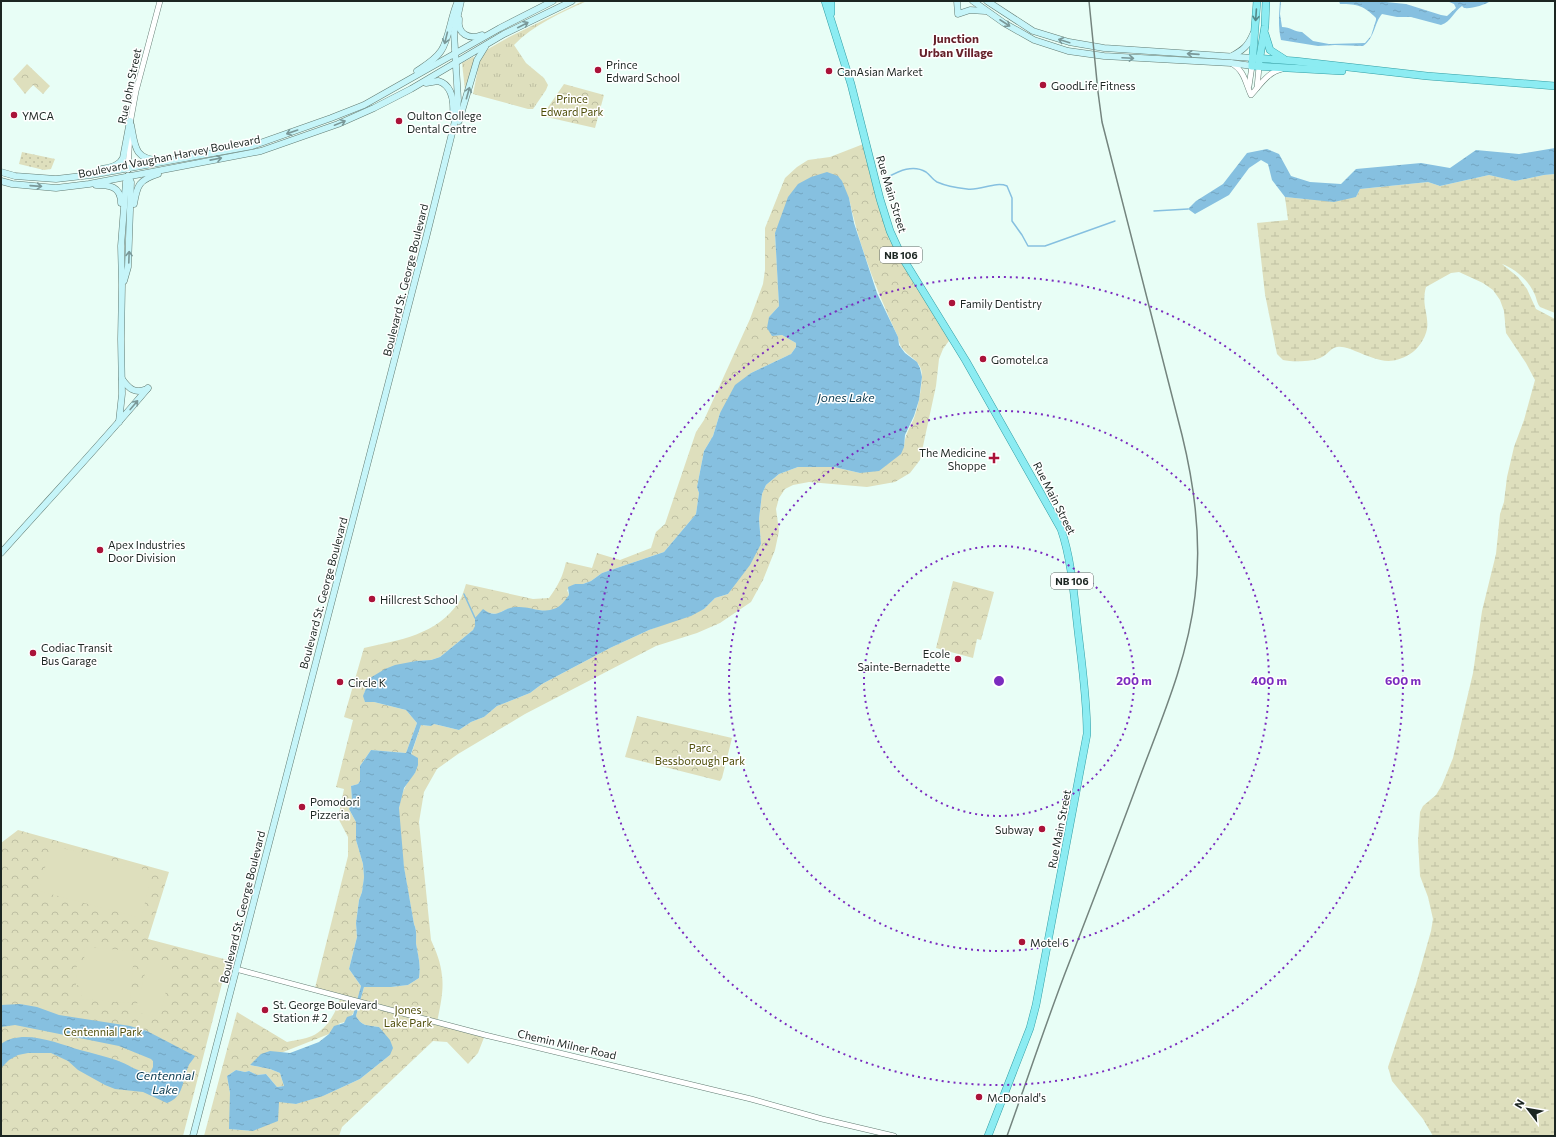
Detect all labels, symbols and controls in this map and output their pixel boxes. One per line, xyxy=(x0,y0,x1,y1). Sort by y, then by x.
one-way arrow xyxy=(1253,8,1260,21)
one-way arrow xyxy=(999,19,1010,27)
one-way arrow xyxy=(516,21,528,28)
one-way arrow xyxy=(442,31,449,44)
district label: Junction Urban Village xyxy=(919,31,993,59)
one-way arrow xyxy=(1058,36,1070,44)
street label: Rue John Street xyxy=(115,47,144,125)
one-way arrow xyxy=(1187,51,1200,58)
one-way arrow xyxy=(1121,54,1134,61)
place label: Prince Edward School xyxy=(606,58,680,84)
marker: Prince Edward School xyxy=(593,65,603,75)
place label: CanAsian Market xyxy=(837,65,923,78)
marker: CanAsian Market xyxy=(824,66,834,76)
place label: GoodLife Fitness xyxy=(1051,79,1135,92)
marker: GoodLife Fitness xyxy=(1038,80,1048,90)
one-way arrow xyxy=(465,87,472,100)
park label: Prince Edward Park xyxy=(540,92,604,118)
place label: YMCA xyxy=(22,109,54,122)
place label: Oulton College Dental Centre xyxy=(407,109,482,135)
marker: YMCA xyxy=(9,110,19,120)
marker: Oulton College Dental Centre xyxy=(394,116,404,126)
one-way arrow xyxy=(334,118,346,126)
one-way arrow xyxy=(285,129,298,136)
street label: Boulevard Vaughan Harvey Boulevard xyxy=(77,132,261,180)
street label: Rue Main Street xyxy=(874,154,910,235)
one-way arrow xyxy=(209,155,222,163)
one-way arrow xyxy=(29,182,42,190)
street label: Boulevard St. George Boulevard xyxy=(380,203,430,357)
road number: NB 106 xyxy=(880,247,922,263)
one-way arrow xyxy=(125,251,133,264)
place label: Family Dentistry xyxy=(960,297,1042,310)
marker: Family Dentistry xyxy=(947,298,957,308)
place label: Gomotel.ca xyxy=(991,353,1048,366)
marker: Gomotel.ca xyxy=(978,354,988,364)
water label: Jones Lake xyxy=(816,390,875,405)
one-way arrow xyxy=(129,400,138,410)
place label: The Medicine Shoppe xyxy=(919,446,986,472)
marker: The Medicine Shoppe xyxy=(989,453,999,463)
street label: Rue Main Street xyxy=(1031,459,1079,537)
street label: Boulevard St. George Boulevard xyxy=(296,516,350,670)
place label: Apex Industries Door Division xyxy=(108,538,185,564)
marker: Apex Industries Door Division xyxy=(95,545,105,555)
road number: NB 106 xyxy=(1051,573,1093,589)
place label: Hillcrest School xyxy=(380,593,458,606)
marker: Hillcrest School xyxy=(367,594,377,604)
place label: Codiac Transit Bus Garage xyxy=(41,641,113,667)
place label: Ecole Sainte-Bernadette xyxy=(858,647,950,673)
marker: Codiac Transit Bus Garage xyxy=(28,648,38,658)
marker: Ecole Sainte-Bernadette xyxy=(953,654,963,664)
text: 200 m xyxy=(1116,673,1152,687)
text: 400 m xyxy=(1251,673,1287,687)
text: 600 m xyxy=(1385,673,1421,687)
centre of rings xyxy=(992,674,1006,688)
place label: Circle K xyxy=(348,676,387,689)
marker: Circle K xyxy=(335,677,345,687)
park label: Parc Bessborough Park xyxy=(655,741,745,767)
street label: Rue Main Street xyxy=(1045,788,1073,869)
place label: Pomodori Pizzeria xyxy=(310,795,360,821)
marker: Pomodori Pizzeria xyxy=(297,802,307,812)
place label: Subway xyxy=(995,823,1034,836)
marker: Subway xyxy=(1037,824,1047,834)
street label: Boulevard St. George Boulevard xyxy=(217,830,267,984)
place label: Motel 6 xyxy=(1030,936,1069,949)
marker: Motel 6 xyxy=(1017,937,1027,947)
place label: St. George Boulevard Station # 2 xyxy=(273,998,377,1024)
park label: Jones Lake Park xyxy=(384,1003,432,1029)
marker: St. George Boulevard Station # 2 xyxy=(260,1005,270,1015)
park label: Centennial Park xyxy=(64,1025,143,1038)
street label: Chemin Milner Road xyxy=(516,1026,618,1062)
water label: Centennial Lake xyxy=(136,1068,195,1096)
north arrow xyxy=(1508,1089,1548,1129)
place label: McDonald's xyxy=(987,1091,1046,1104)
marker: McDonald's xyxy=(974,1092,984,1102)
text: N xyxy=(1511,1097,1527,1110)

